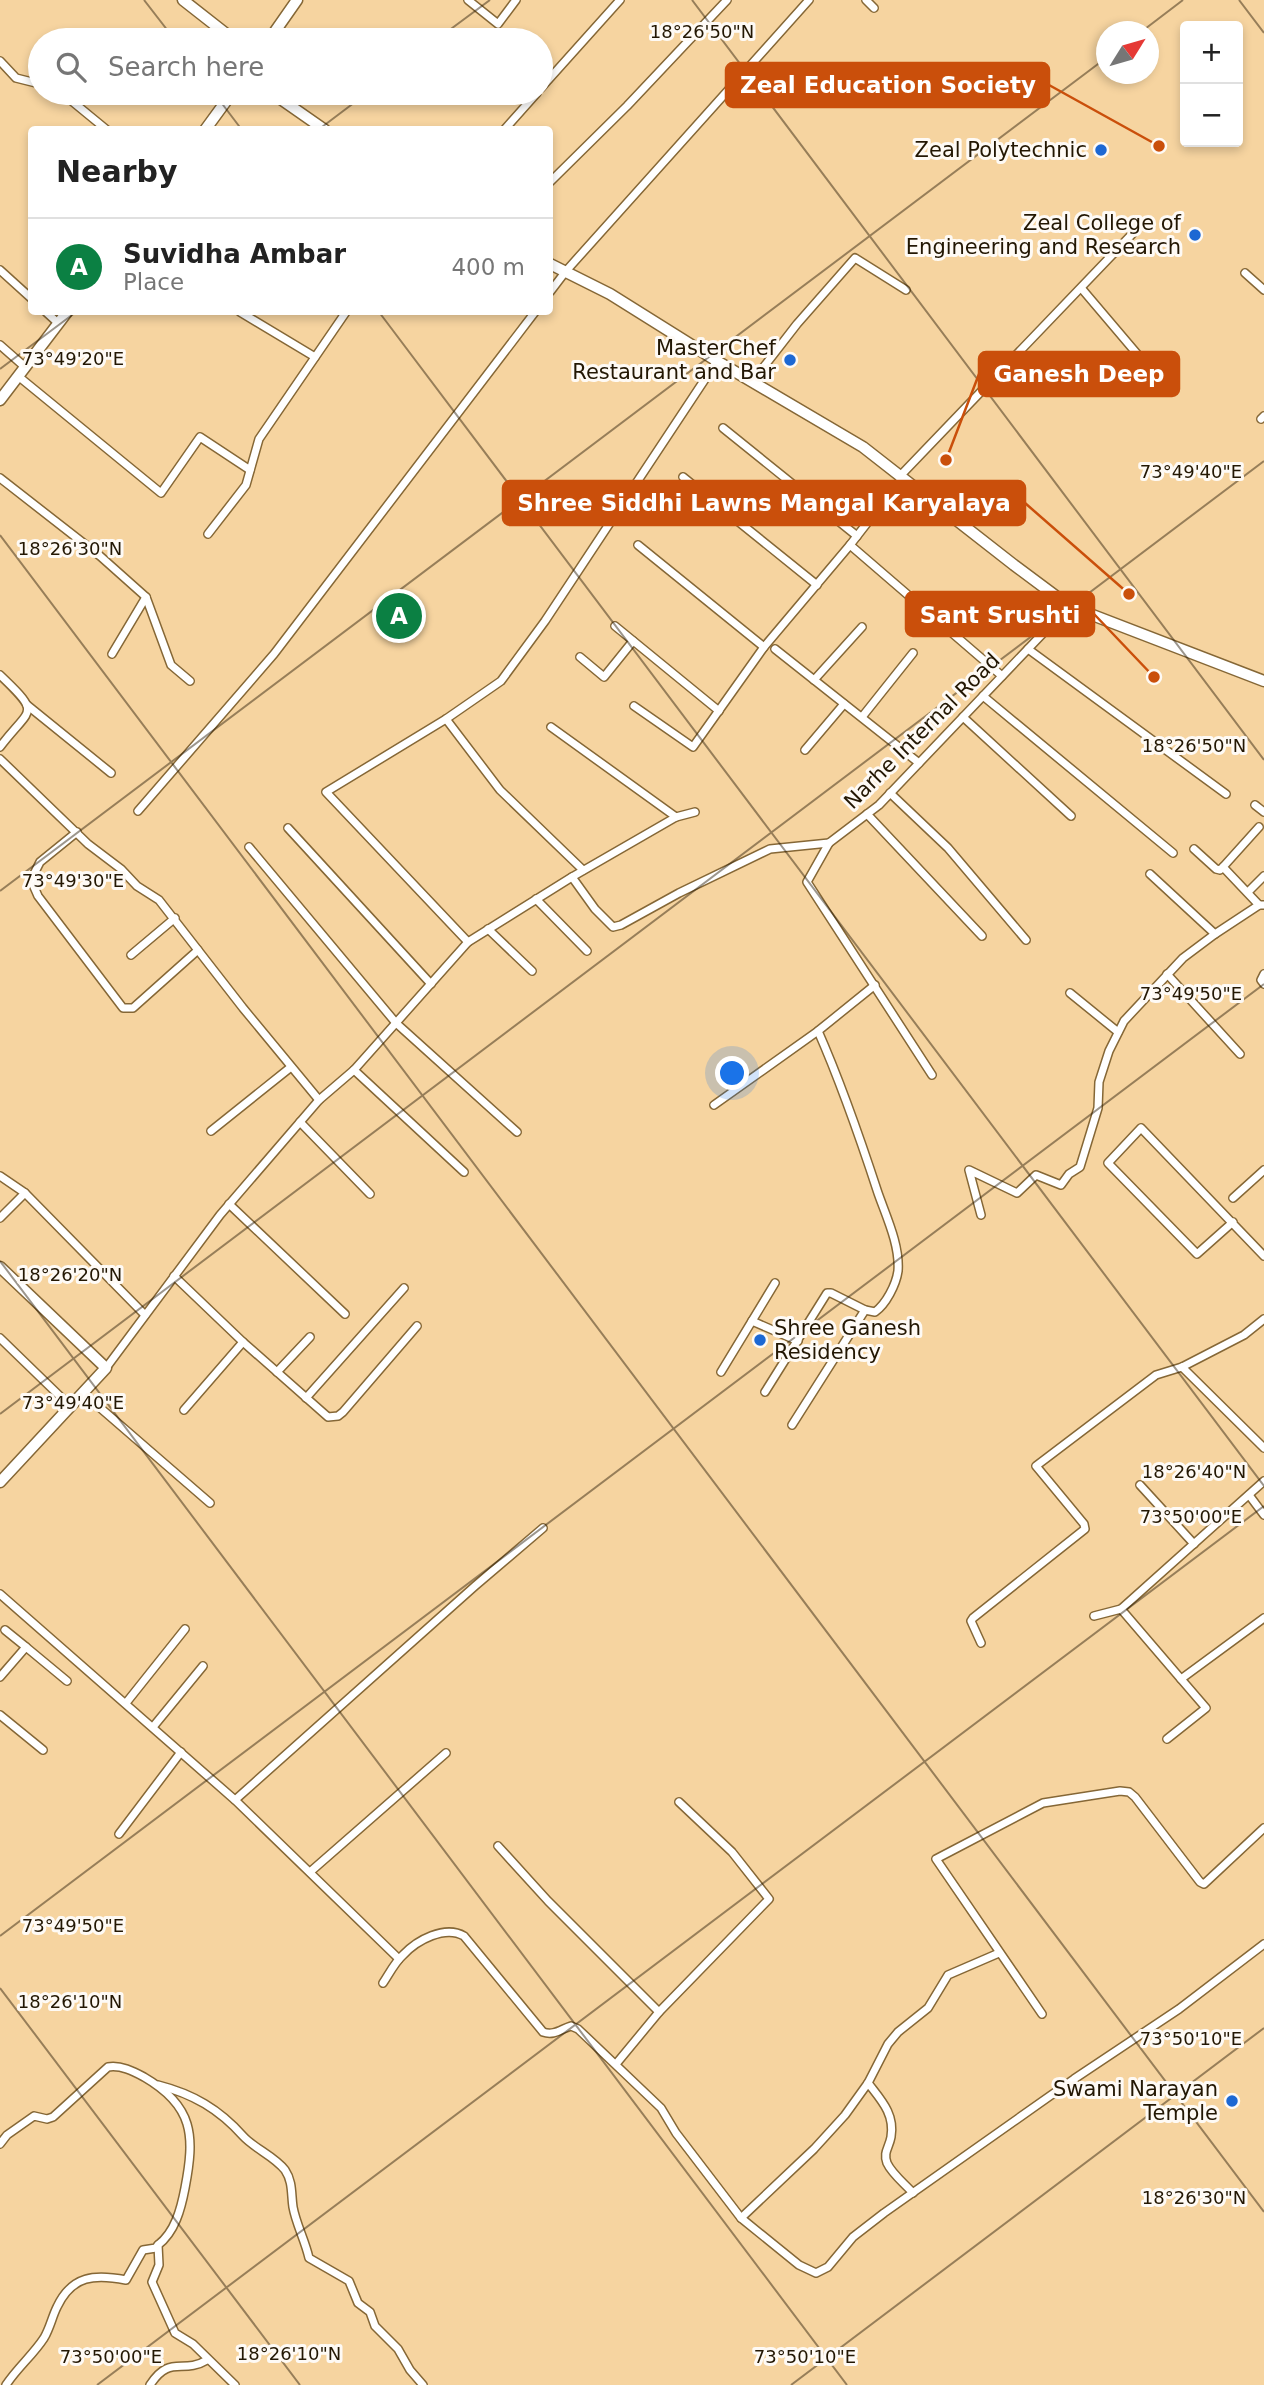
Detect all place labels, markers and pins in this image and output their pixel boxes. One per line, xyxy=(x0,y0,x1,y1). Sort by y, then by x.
callout: Zeal Education Society xyxy=(726,63,1049,107)
place label: Zeal Polytechnic xyxy=(915,138,1087,162)
marker: Zeal Polytechnic xyxy=(1093,142,1109,158)
place label: Zeal College of Engineering and Research xyxy=(906,211,1182,259)
marker: Zeal College of Engineering and Research xyxy=(1187,227,1203,243)
place label: MasterChef Restaurant and Bar xyxy=(572,336,777,384)
marker: MasterChef Restaurant and Bar xyxy=(782,352,798,368)
callout: Ganesh Deep xyxy=(979,352,1179,396)
callout: Shree Siddhi Lawns Mangal Karyalaya xyxy=(503,481,1025,525)
pin: A xyxy=(376,590,422,642)
callout: Sant Srushti xyxy=(906,592,1094,636)
place label: Shree Ganesh Residency xyxy=(774,1316,921,1364)
marker: Shree Ganesh Residency xyxy=(752,1332,768,1348)
place label: Swami Narayan Temple xyxy=(1053,2077,1218,2125)
marker: Swami Narayan Temple xyxy=(1224,2093,1240,2109)

